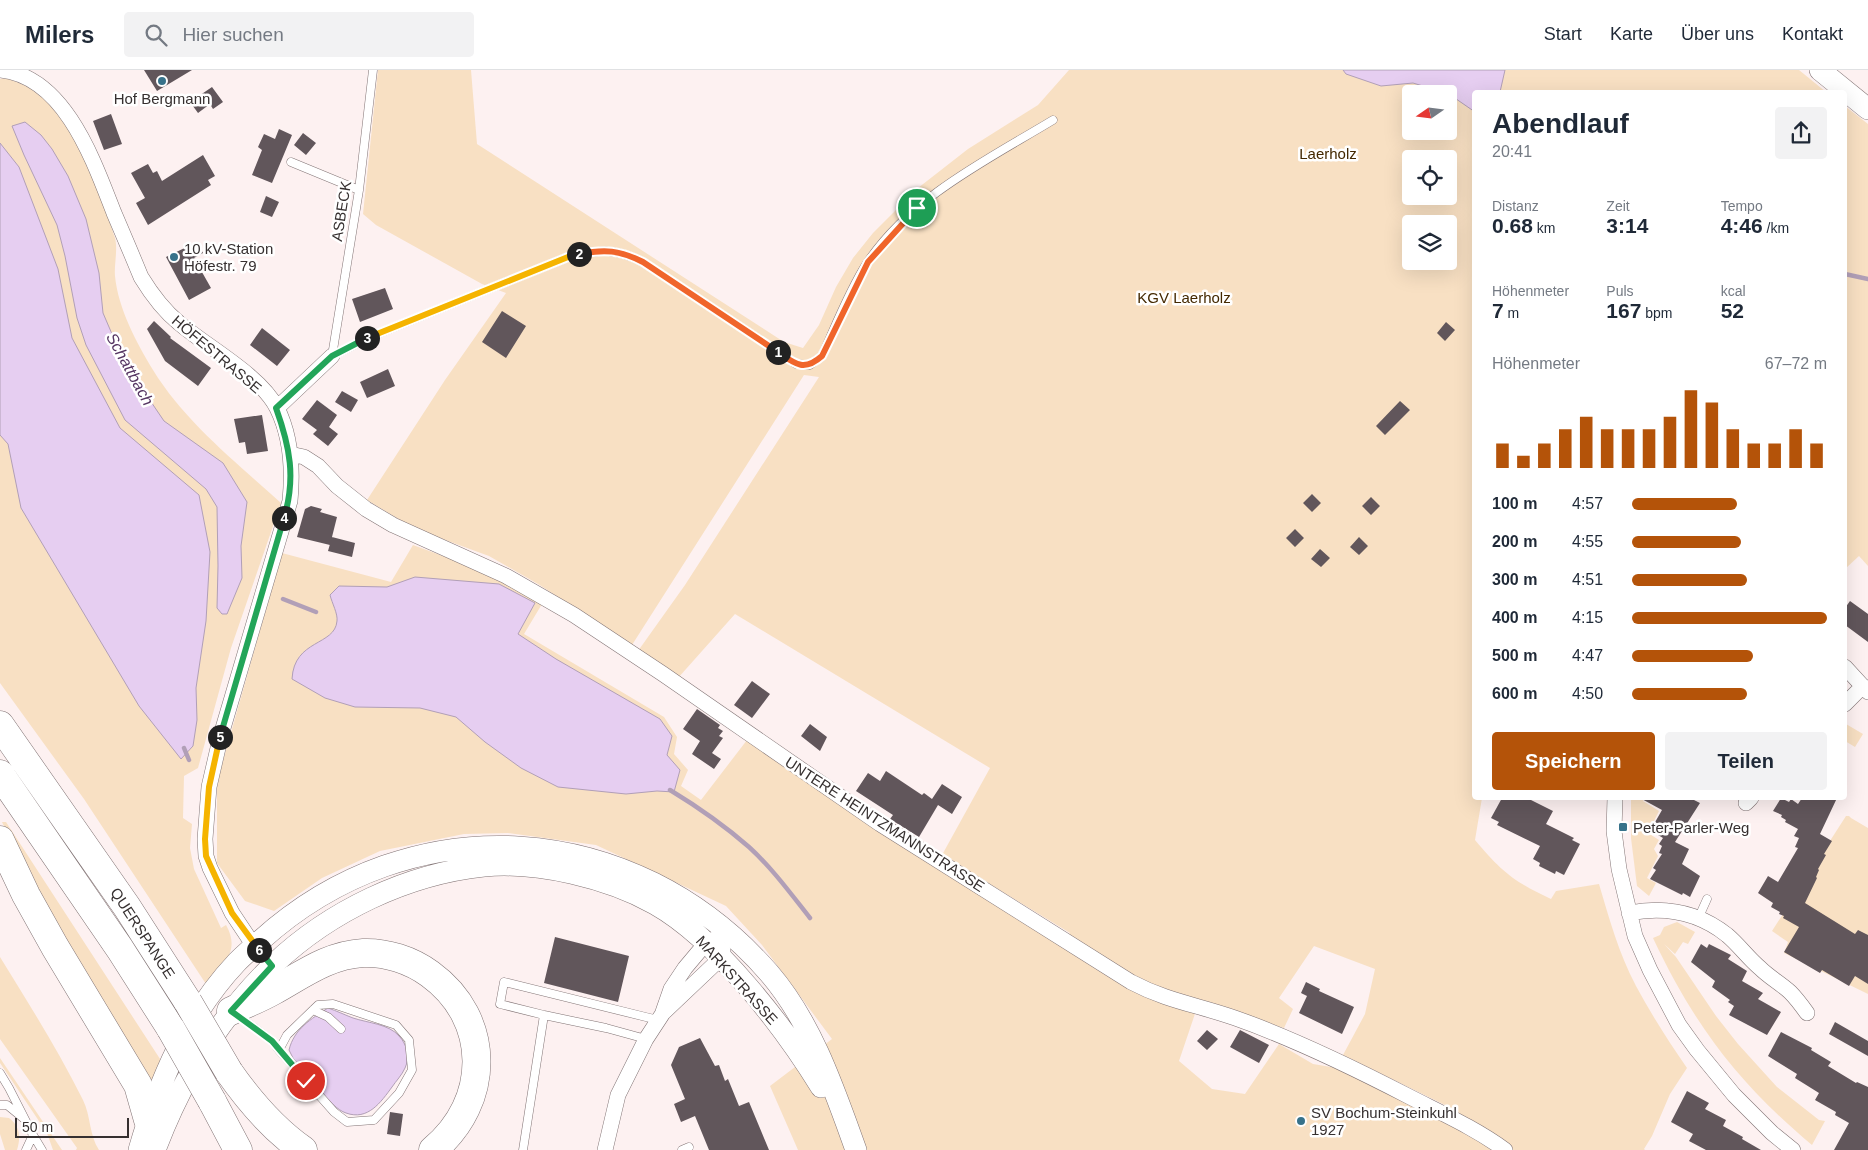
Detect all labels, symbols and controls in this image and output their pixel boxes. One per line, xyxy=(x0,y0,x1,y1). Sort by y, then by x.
search box xyxy=(124,12,474,57)
text: Milers xyxy=(25,21,94,48)
icon: search xyxy=(142,21,170,49)
text: Hier suchen xyxy=(182,24,284,45)
text: Start xyxy=(1544,24,1582,44)
text: Karte xyxy=(1610,24,1653,44)
text: Über uns xyxy=(1681,24,1754,44)
text: Kontakt xyxy=(1782,24,1843,44)
marker: Hof Bergmann xyxy=(156,75,168,87)
north arrow xyxy=(1402,85,1458,140)
map controls xyxy=(1402,85,1457,270)
place label: Hof Bergmann xyxy=(114,90,210,107)
button: share xyxy=(1775,107,1827,159)
text: Abendlauf xyxy=(1492,108,1629,139)
text: 20:41 xyxy=(1492,143,1532,160)
park label: Laerholz xyxy=(1299,145,1357,162)
button: locate xyxy=(1402,150,1457,205)
street label: ASBECK xyxy=(328,180,354,242)
pin xyxy=(896,187,938,229)
icon: arrive xyxy=(903,194,931,222)
text: Distanz xyxy=(1492,198,1539,214)
text: Zeit xyxy=(1606,198,1630,214)
text: Tempo xyxy=(1721,198,1763,214)
text: 0.68 xyxy=(1492,214,1533,237)
text: 3:14 xyxy=(1606,214,1648,237)
text: 4:46 xyxy=(1721,214,1763,237)
button: layers xyxy=(1402,215,1457,270)
text: km xyxy=(1533,220,1555,236)
text: /km xyxy=(1763,220,1789,236)
place label: 10 kV-Station Höfestr. 79 xyxy=(184,240,273,274)
pin: 2 xyxy=(566,242,592,266)
text: 2 xyxy=(576,246,583,262)
marker: 10 kV-Station Höfestr. 79 xyxy=(168,251,180,263)
text: Höhenmeter xyxy=(1492,283,1569,299)
text: Puls xyxy=(1606,283,1634,299)
text: kcal xyxy=(1721,283,1746,299)
park label: KGV Laerholz xyxy=(1137,289,1231,306)
text: 7 xyxy=(1492,299,1504,322)
text: 167 xyxy=(1606,299,1641,322)
text: 52 xyxy=(1721,299,1744,322)
text: m xyxy=(1504,305,1519,321)
text: bpm xyxy=(1641,305,1673,321)
street label: HÖFESTRASSE xyxy=(169,312,265,396)
pin: 3 xyxy=(354,326,380,350)
water label: Schattbach xyxy=(103,330,157,408)
text: 3 xyxy=(364,330,371,346)
pin: 1 xyxy=(766,340,790,364)
text: 1 xyxy=(775,344,782,360)
text: Höhenmeter xyxy=(1492,355,1580,372)
text: 67–72 m xyxy=(1765,355,1827,372)
text: 100 m xyxy=(1492,495,1537,512)
text: 4:57 xyxy=(1572,495,1603,512)
pin: 4 xyxy=(272,506,296,530)
text: 4 xyxy=(281,510,288,526)
text: 200 m xyxy=(1492,533,1537,550)
text: 4:55 xyxy=(1572,533,1603,550)
text: 300 m xyxy=(1492,571,1537,588)
text: 4:51 xyxy=(1572,571,1603,588)
text: 400 m xyxy=(1492,609,1537,626)
text: 4:15 xyxy=(1572,609,1603,626)
text: 500 m xyxy=(1492,647,1537,664)
text: 4:47 xyxy=(1572,647,1603,664)
text: 600 m xyxy=(1492,685,1537,702)
text: 4:50 xyxy=(1572,685,1603,702)
pin: 5 xyxy=(208,724,232,750)
text: 5 xyxy=(217,729,224,745)
button: Speichern xyxy=(1492,732,1655,790)
button: Teilen xyxy=(1665,732,1827,790)
street label: UNTERE HEINTZMANNSTRASSE xyxy=(782,753,988,895)
place label: Peter-Parler-Weg xyxy=(1633,819,1749,836)
marker: Peter-Parler-Weg xyxy=(1617,821,1629,833)
street label: QUERSPANGE xyxy=(107,884,179,982)
street label: MARKSTRASSE xyxy=(693,932,781,1028)
pin: 6 xyxy=(246,938,272,962)
text: 6 xyxy=(256,942,263,958)
pin xyxy=(285,1060,327,1102)
icon: check xyxy=(292,1067,320,1095)
place label: SV Bochum-Steinkuhl 1927 xyxy=(1311,1104,1457,1138)
scale bar xyxy=(15,1115,129,1138)
marker: SV Bochum-Steinkuhl 1927 xyxy=(1295,1115,1307,1127)
text: 50 m xyxy=(22,1119,53,1135)

